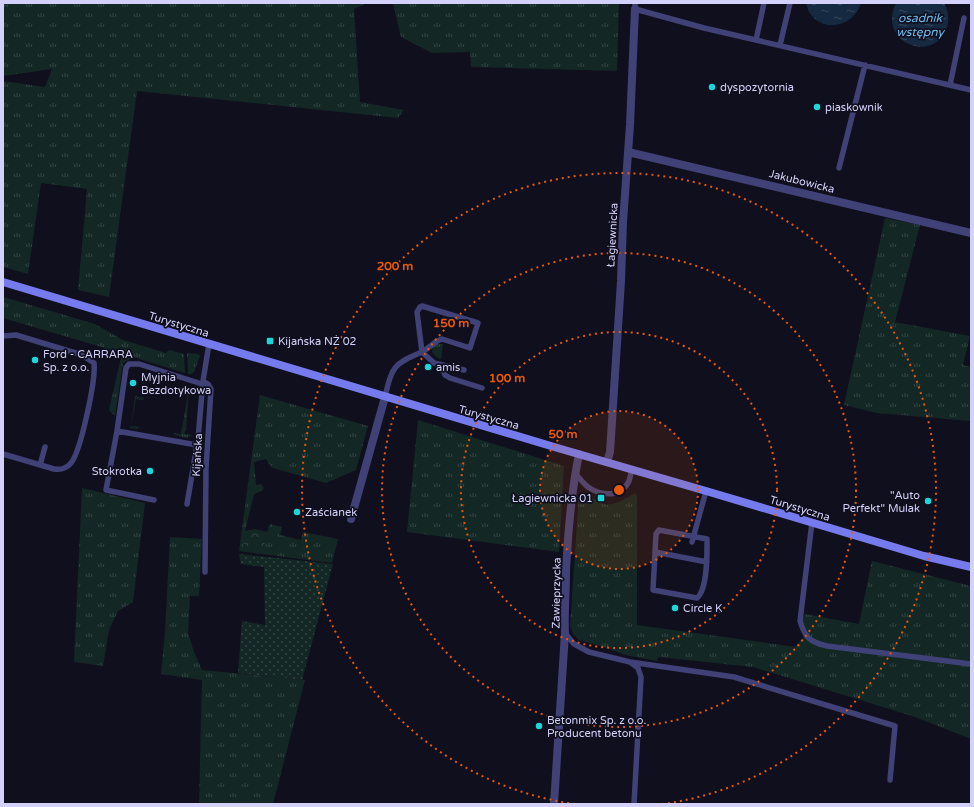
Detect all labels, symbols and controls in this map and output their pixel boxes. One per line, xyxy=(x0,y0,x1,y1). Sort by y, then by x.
water label: osadnik wstępny xyxy=(896,11,945,39)
place label: dyspozytornia xyxy=(720,81,794,94)
marker: dyspozytornia xyxy=(707,82,717,92)
place label: piaskownik xyxy=(825,101,883,114)
marker: piaskownik xyxy=(812,102,822,112)
street label: Jakubowicka xyxy=(768,167,836,196)
street label: Łagiewnicka xyxy=(604,202,621,268)
text: 200 m xyxy=(377,259,413,273)
street label: Turystyczna xyxy=(147,309,211,340)
text: 150 m xyxy=(433,316,469,330)
place label: Kijańska NŻ 02 xyxy=(278,335,357,348)
marker: Kijańska NŻ 02 xyxy=(265,336,275,346)
place label: Ford - CARRARA Sp. z o.o. xyxy=(43,348,133,374)
marker: Ford - CARRARA Sp. z o.o. xyxy=(30,355,40,365)
place label: amis xyxy=(436,361,460,374)
marker: amis xyxy=(423,362,433,372)
place label: Myjnia Bezdotykowa xyxy=(141,371,211,397)
text: 100 m xyxy=(489,371,525,385)
marker: Myjnia Bezdotykowa xyxy=(128,378,138,388)
street label: Turystyczna xyxy=(457,403,521,432)
text: 50 m xyxy=(548,427,578,441)
street label: Kijańska xyxy=(190,433,205,477)
place label: Stokrotka xyxy=(92,465,142,478)
marker: Stokrotka xyxy=(145,466,155,476)
centre of rings xyxy=(612,483,626,497)
place label: "Auto Perfekt" Mulak xyxy=(843,489,920,515)
place label: Łagiewnicka 01 xyxy=(512,492,593,505)
marker: Łagiewnicka 01 xyxy=(596,493,606,503)
street label: Turystyczna xyxy=(768,493,832,524)
marker: "Auto Perfekt" Mulak xyxy=(923,496,933,506)
place label: Zaścianek xyxy=(305,506,357,519)
marker: Zaścianek xyxy=(292,507,302,517)
street label: Zawieprzycka xyxy=(549,557,564,629)
place label: Circle K xyxy=(683,602,723,615)
marker: Circle K xyxy=(670,603,680,613)
place label: Betonmix Sp. z o.o. Producent betonu xyxy=(547,714,646,740)
marker: Betonmix Sp. z o.o. Producent betonu xyxy=(534,721,544,731)

